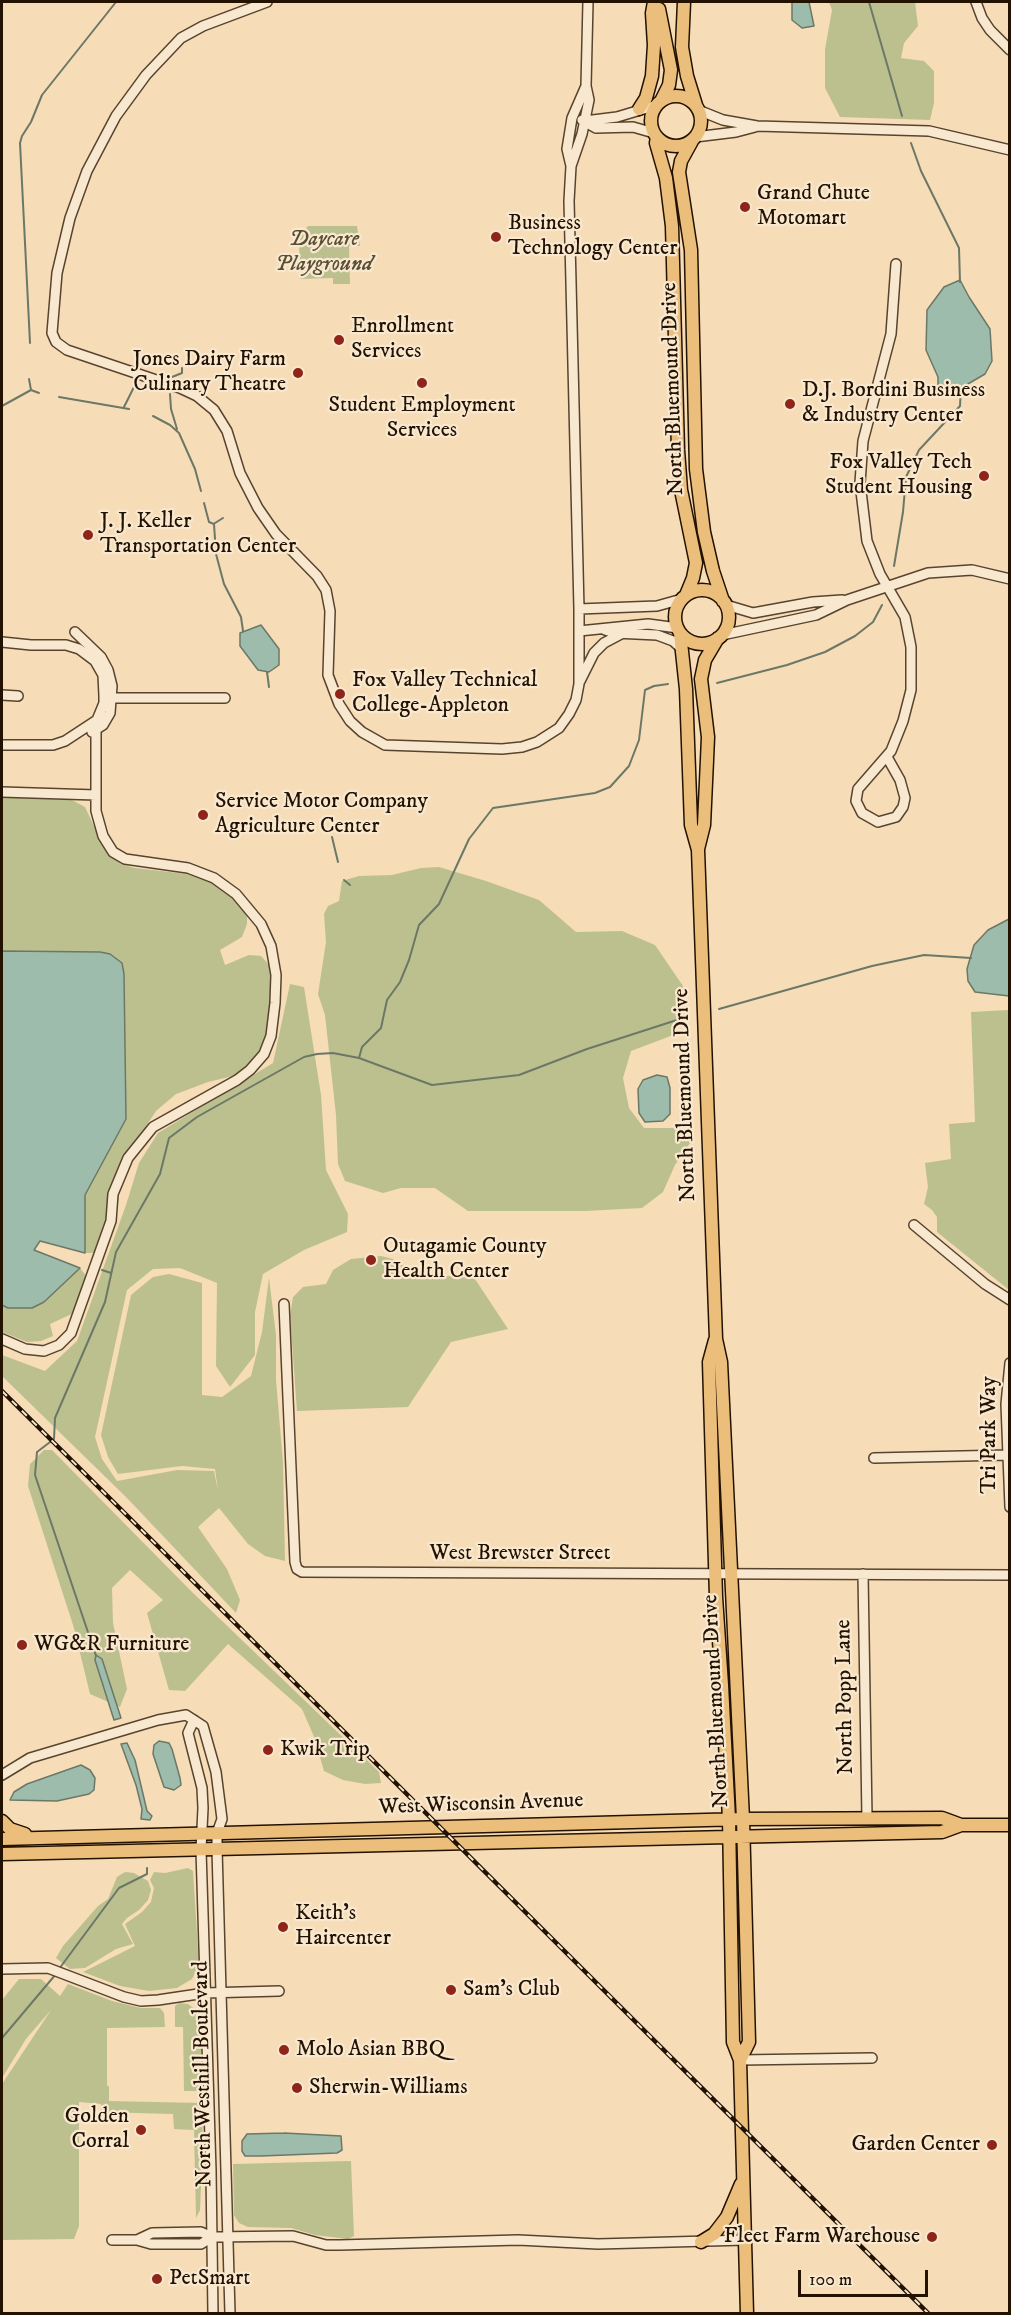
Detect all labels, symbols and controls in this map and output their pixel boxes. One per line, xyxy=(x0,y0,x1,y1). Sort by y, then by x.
place label: Grand Chute Motomart xyxy=(757,181,870,232)
marker: Grand Chute Motomart xyxy=(738,200,752,214)
place label: Business Technology Center xyxy=(508,211,677,262)
park label: Daycare Playground xyxy=(275,227,373,278)
marker: Business Technology Center xyxy=(489,230,503,244)
street label: North Bluemound Drive xyxy=(657,282,691,496)
place label: Enrollment Services xyxy=(351,314,454,366)
marker: Enrollment Services xyxy=(332,333,346,347)
place label: Jones Dairy Farm Culinary Theatre xyxy=(133,347,286,398)
marker: Jones Dairy Farm Culinary Theatre xyxy=(291,366,305,380)
marker: Student Employment Services xyxy=(415,376,429,390)
place label: D.J. Bordini Business & Industry Center xyxy=(802,378,985,430)
place label: Student Employment Services xyxy=(328,393,516,445)
marker: D.J. Bordini Business & Industry Center xyxy=(783,397,797,411)
place label: Fox Valley Tech Student Housing xyxy=(825,450,972,502)
marker: Fox Valley Tech Student Housing xyxy=(977,469,991,483)
place label: J. J. Keller Transportation Center xyxy=(100,509,296,560)
marker: J. J. Keller Transportation Center xyxy=(81,528,95,542)
place label: Fox Valley Technical College-Appleton xyxy=(352,668,537,720)
marker: Fox Valley Technical College-Appleton xyxy=(333,687,347,701)
place label: Service Motor Company Agriculture Center xyxy=(215,789,428,840)
marker: Service Motor Company Agriculture Center xyxy=(196,808,210,822)
street label: North Bluemound Drive xyxy=(669,988,703,1202)
place label: Outagamie County Health Center xyxy=(383,1234,547,1286)
marker: Outagamie County Health Center xyxy=(364,1253,378,1267)
street label: Tri Park Way xyxy=(977,1376,1003,1494)
street label: West Brewster Street xyxy=(430,1541,610,1567)
street label: North Bluemound Drive xyxy=(698,1594,736,1808)
street label: North Popp Lane xyxy=(831,1619,861,1775)
place label: WG&R Furniture xyxy=(34,1632,189,1658)
marker: WG&R Furniture xyxy=(15,1638,29,1652)
place label: Kwik Trip xyxy=(280,1737,369,1763)
marker: Kwik Trip xyxy=(261,1743,275,1757)
street label: West Wisconsin Avenue xyxy=(378,1788,584,1822)
place label: Keith's Haircenter xyxy=(295,1901,391,1952)
marker: Keith's Haircenter xyxy=(276,1920,290,1934)
street label: North Westhill Boulevard xyxy=(189,1961,219,2187)
place label: Sam's Club xyxy=(463,1977,560,2003)
marker: Sam's Club xyxy=(444,1983,458,1997)
place label: Molo Asian BBQ xyxy=(296,2037,445,2063)
marker: Molo Asian BBQ xyxy=(277,2043,291,2057)
place label: Sherwin-Williams xyxy=(309,2075,468,2101)
marker: Sherwin-Williams xyxy=(290,2081,304,2095)
place label: Golden Corral xyxy=(65,2104,129,2156)
marker: Golden Corral xyxy=(134,2123,148,2137)
place label: Garden Center xyxy=(851,2132,980,2158)
marker: Garden Center xyxy=(985,2138,999,2152)
place label: Fleet Farm Warehouse xyxy=(724,2224,920,2250)
marker: Fleet Farm Warehouse xyxy=(925,2230,939,2244)
scale bar xyxy=(801,2258,932,2296)
place label: PetSmart xyxy=(169,2266,250,2292)
text: 100 m xyxy=(809,2269,852,2291)
marker: PetSmart xyxy=(150,2272,164,2286)

